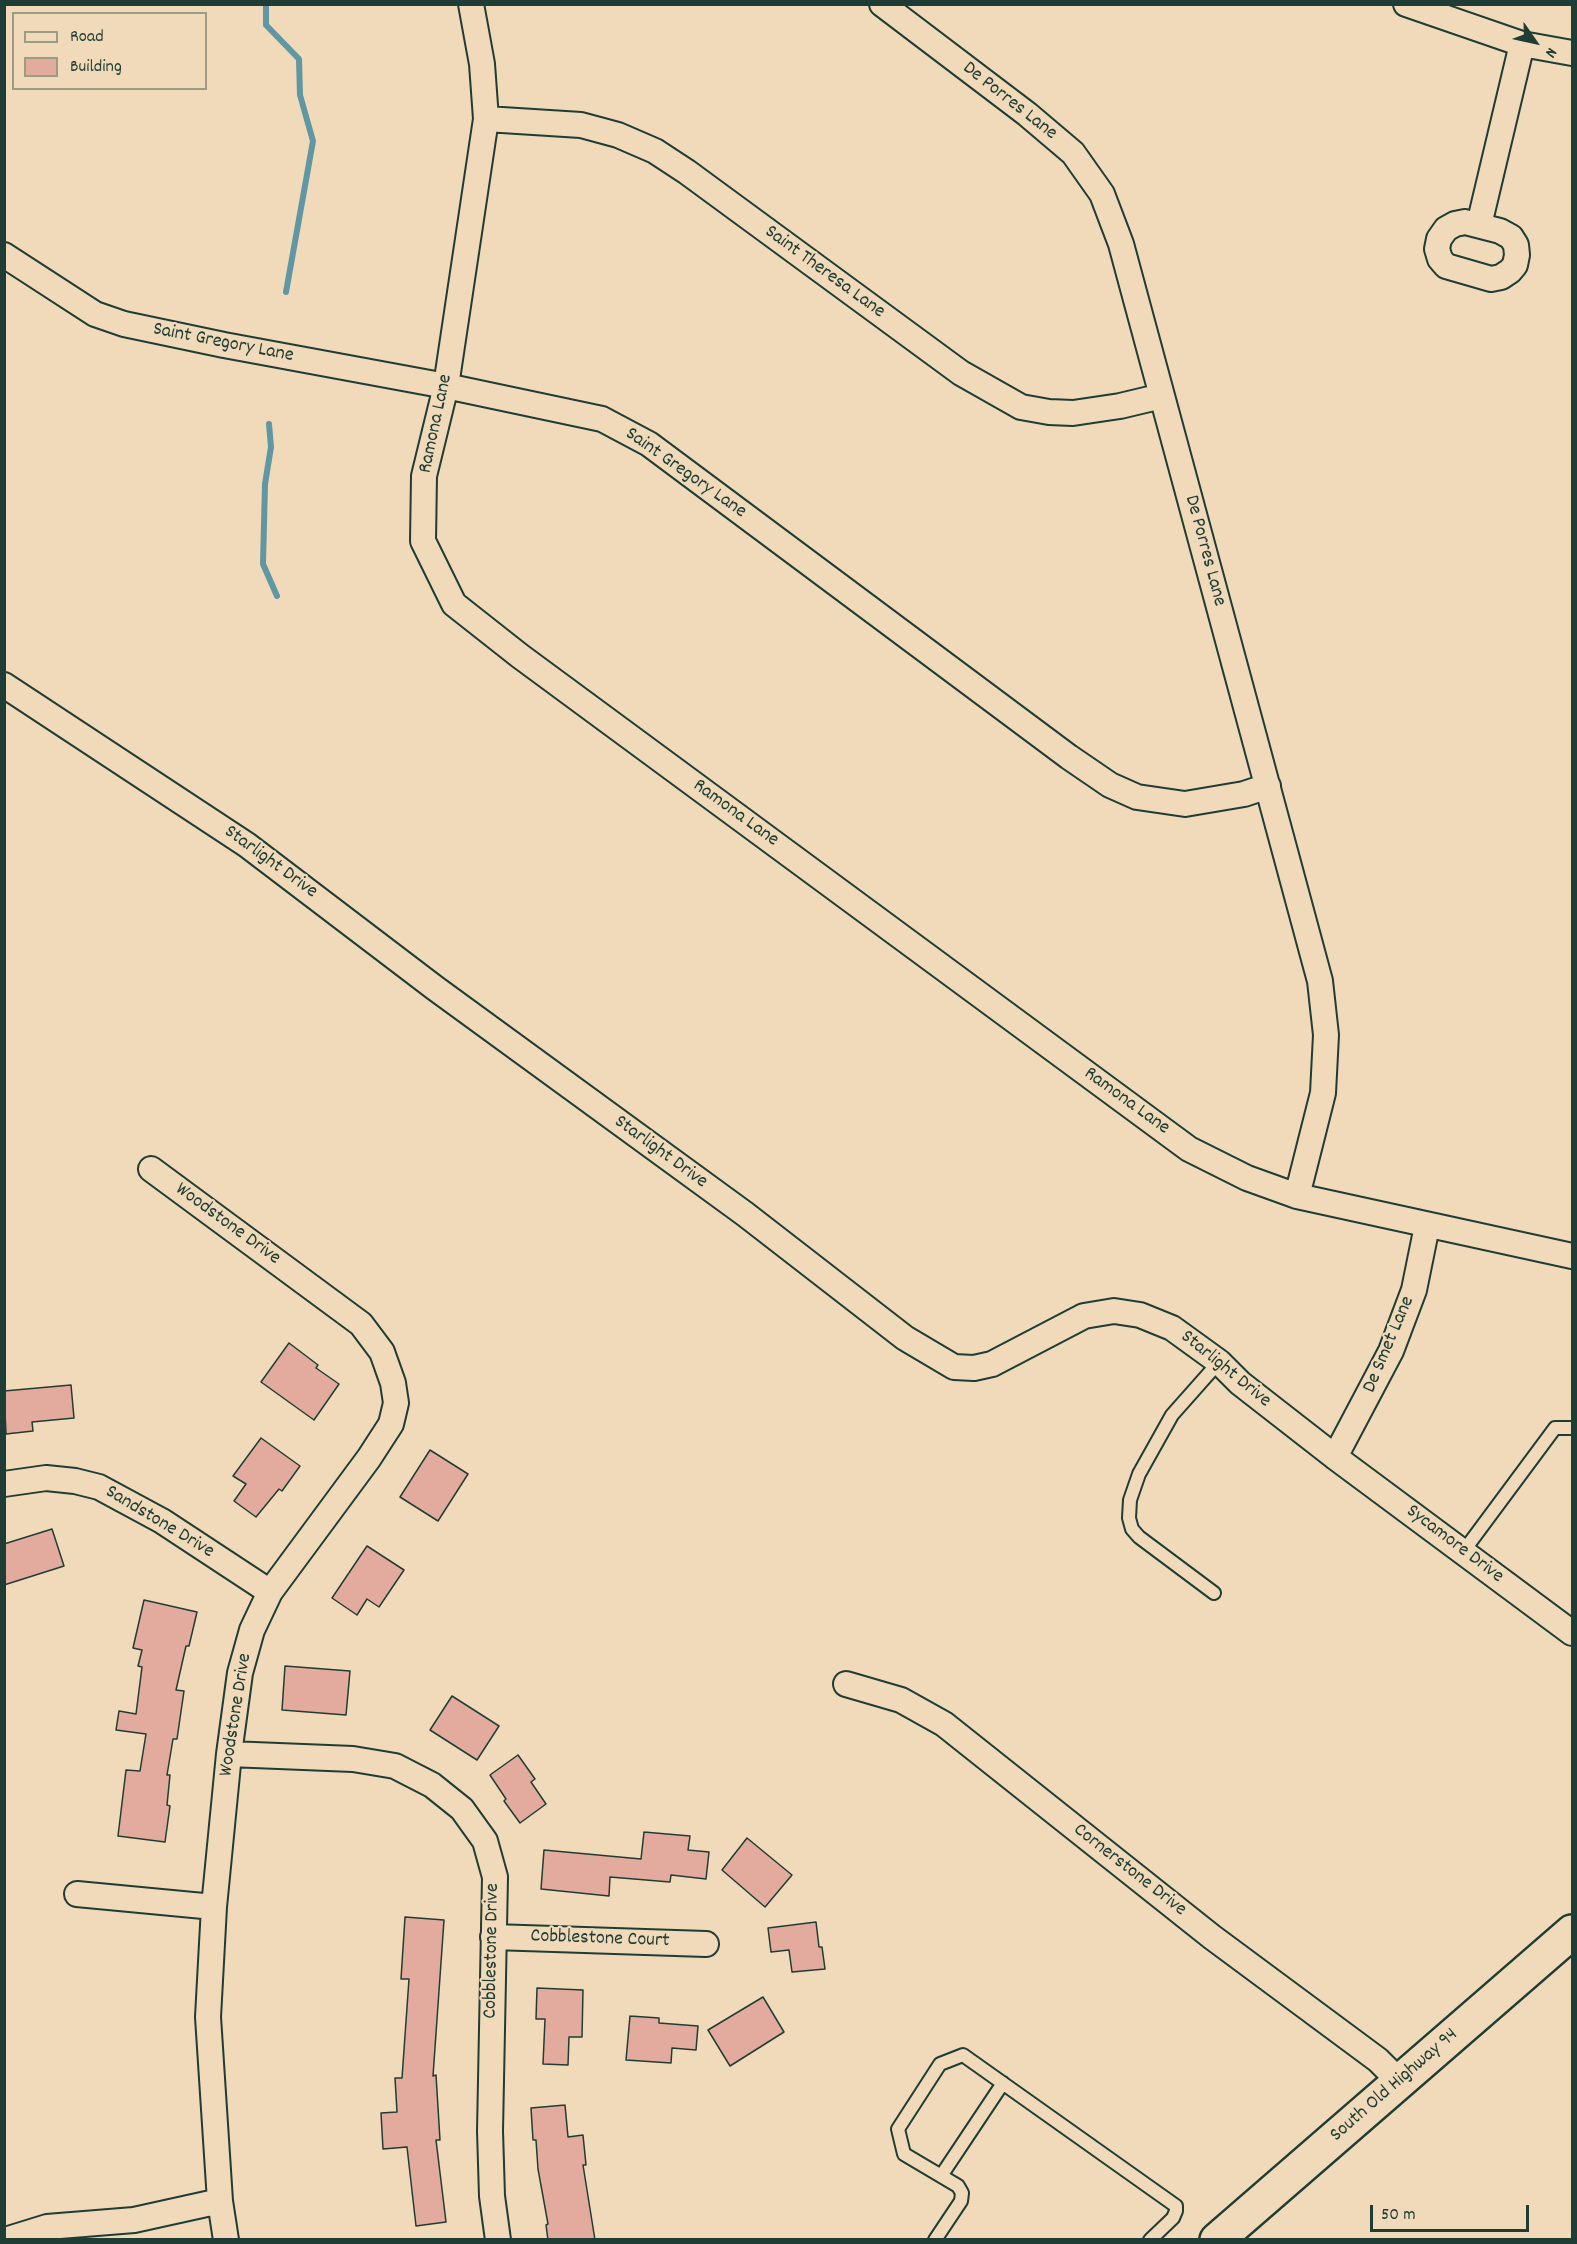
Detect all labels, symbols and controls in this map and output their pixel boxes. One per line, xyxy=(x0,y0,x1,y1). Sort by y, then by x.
legend xyxy=(12,12,207,90)
north arrow xyxy=(1505,12,1565,72)
text: Road xyxy=(70,25,104,50)
text: N xyxy=(1539,43,1562,62)
text: Building xyxy=(70,55,122,80)
street label: De Porres Lane xyxy=(957,57,1061,147)
street label: Saint Theresa Lane xyxy=(759,221,889,325)
street label: Saint Gregory Lane xyxy=(151,319,295,369)
street label: Ramona Lane xyxy=(415,372,459,476)
street label: Saint Gregory Lane xyxy=(620,423,750,525)
street label: De Porres Lane xyxy=(1178,493,1230,609)
street label: Ramona Lane xyxy=(687,775,783,853)
street label: Starlight Drive xyxy=(219,821,321,905)
street label: Ramona Lane xyxy=(1078,1063,1174,1141)
street label: Starlight Drive xyxy=(609,1111,711,1195)
street label: Woodstone Drive xyxy=(170,1179,284,1271)
street label: De Smet Lane xyxy=(1359,1293,1421,1397)
street label: Starlight Drive xyxy=(1175,1326,1275,1414)
street label: Sandstone Drive xyxy=(100,1481,218,1565)
street label: Sycamore Drive xyxy=(1400,1500,1508,1590)
street label: Woodstone Drive xyxy=(215,1652,259,1778)
street label: Cornerstone Drive xyxy=(1067,1819,1191,1923)
street label: Cobblestone Drive xyxy=(480,1883,506,2019)
street label: Cobblestone Court xyxy=(530,1926,670,1954)
street label: South Old Highway 94 xyxy=(1326,2024,1464,2148)
scale bar xyxy=(1373,2193,1532,2231)
text: 50 m xyxy=(1381,2203,1416,2228)

